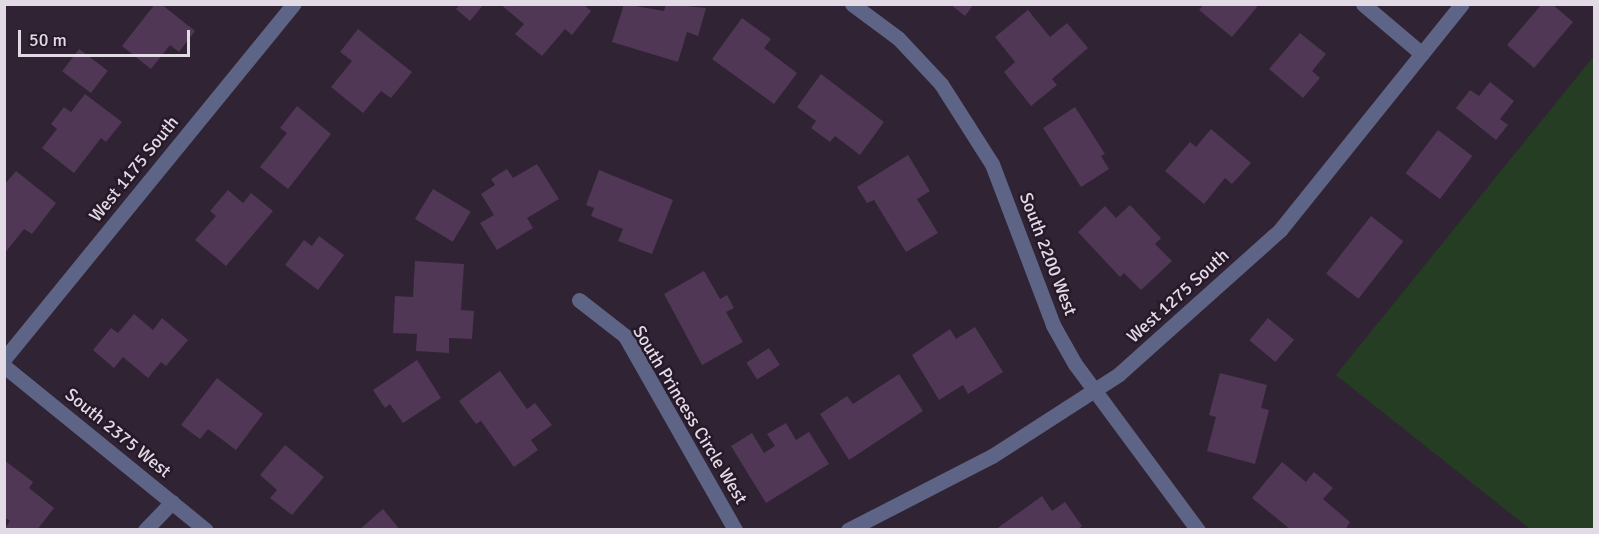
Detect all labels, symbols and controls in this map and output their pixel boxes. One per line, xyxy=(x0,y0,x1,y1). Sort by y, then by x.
scale bar xyxy=(21,18,194,56)
text: 50 m xyxy=(29,29,67,51)
street label: West 1175 South xyxy=(85,112,183,226)
street label: South 2200 West xyxy=(1015,190,1081,318)
street label: West 1275 South xyxy=(1123,245,1233,347)
street label: South Princess Circle West xyxy=(628,322,752,508)
street label: South 2375 West xyxy=(61,384,175,482)

